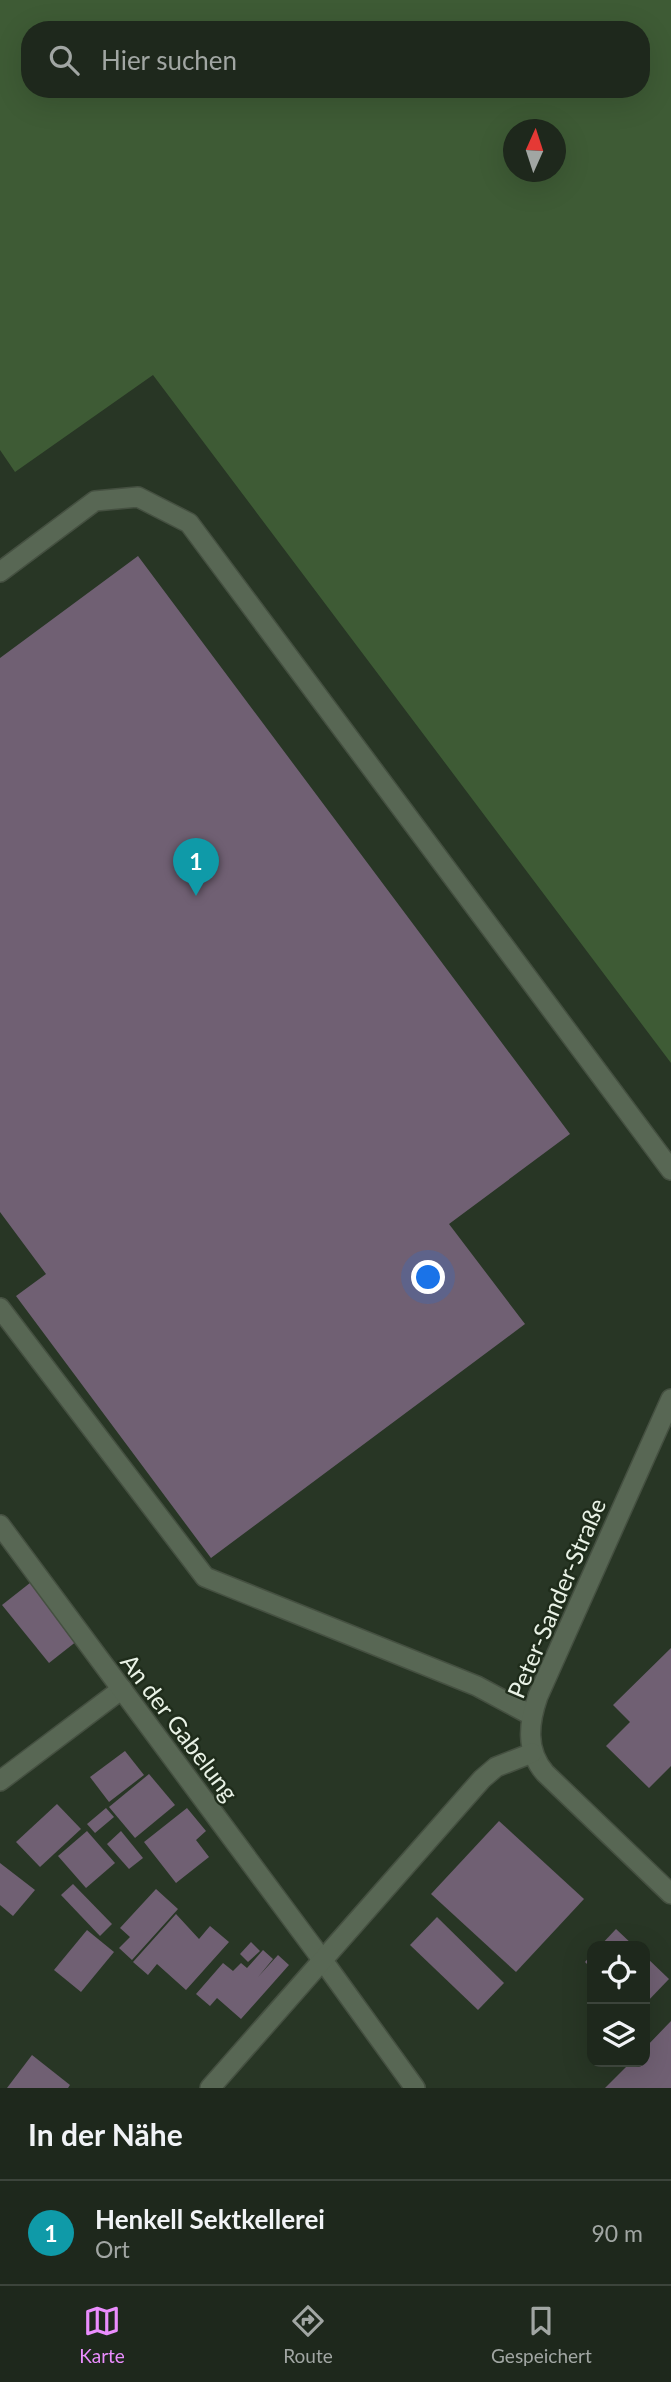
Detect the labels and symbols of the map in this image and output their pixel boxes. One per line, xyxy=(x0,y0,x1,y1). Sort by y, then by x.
north arrow xyxy=(503,119,566,182)
pin: 1 xyxy=(173,838,219,896)
your location xyxy=(411,1260,445,1294)
street label: Peter-Sander-Straße xyxy=(501,1494,611,1702)
street label: An der Gabelung xyxy=(115,1648,245,1806)

